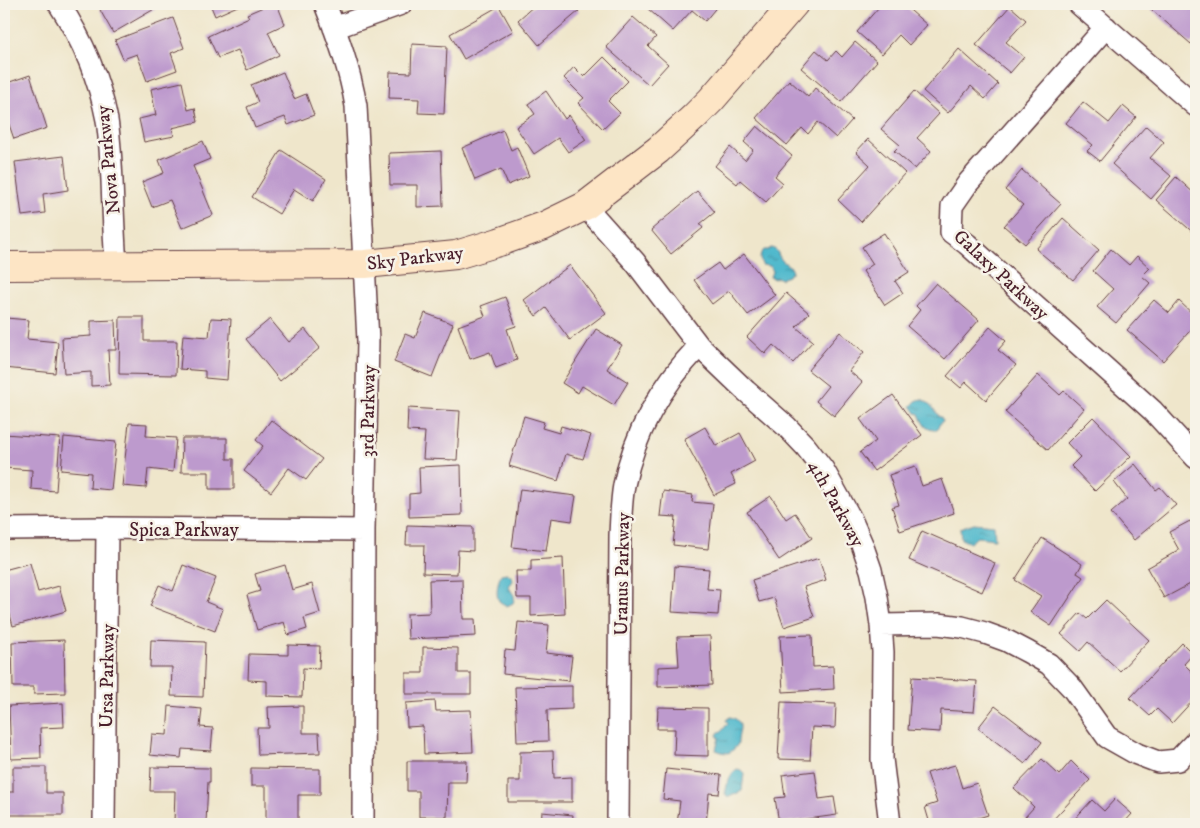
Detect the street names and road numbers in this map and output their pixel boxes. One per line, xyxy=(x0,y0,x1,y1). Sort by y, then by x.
street label: Nova Parkway xyxy=(91,103,126,216)
street label: Galaxy Parkway xyxy=(948,225,1054,326)
street label: Sky Parkway xyxy=(366,241,466,276)
street label: 3rd Parkway xyxy=(356,364,381,457)
street label: 4th Parkway xyxy=(802,456,869,552)
street label: Uranus Parkway xyxy=(610,511,635,636)
street label: Spica Parkway xyxy=(129,519,240,542)
street label: Ursa Parkway xyxy=(95,623,120,728)

